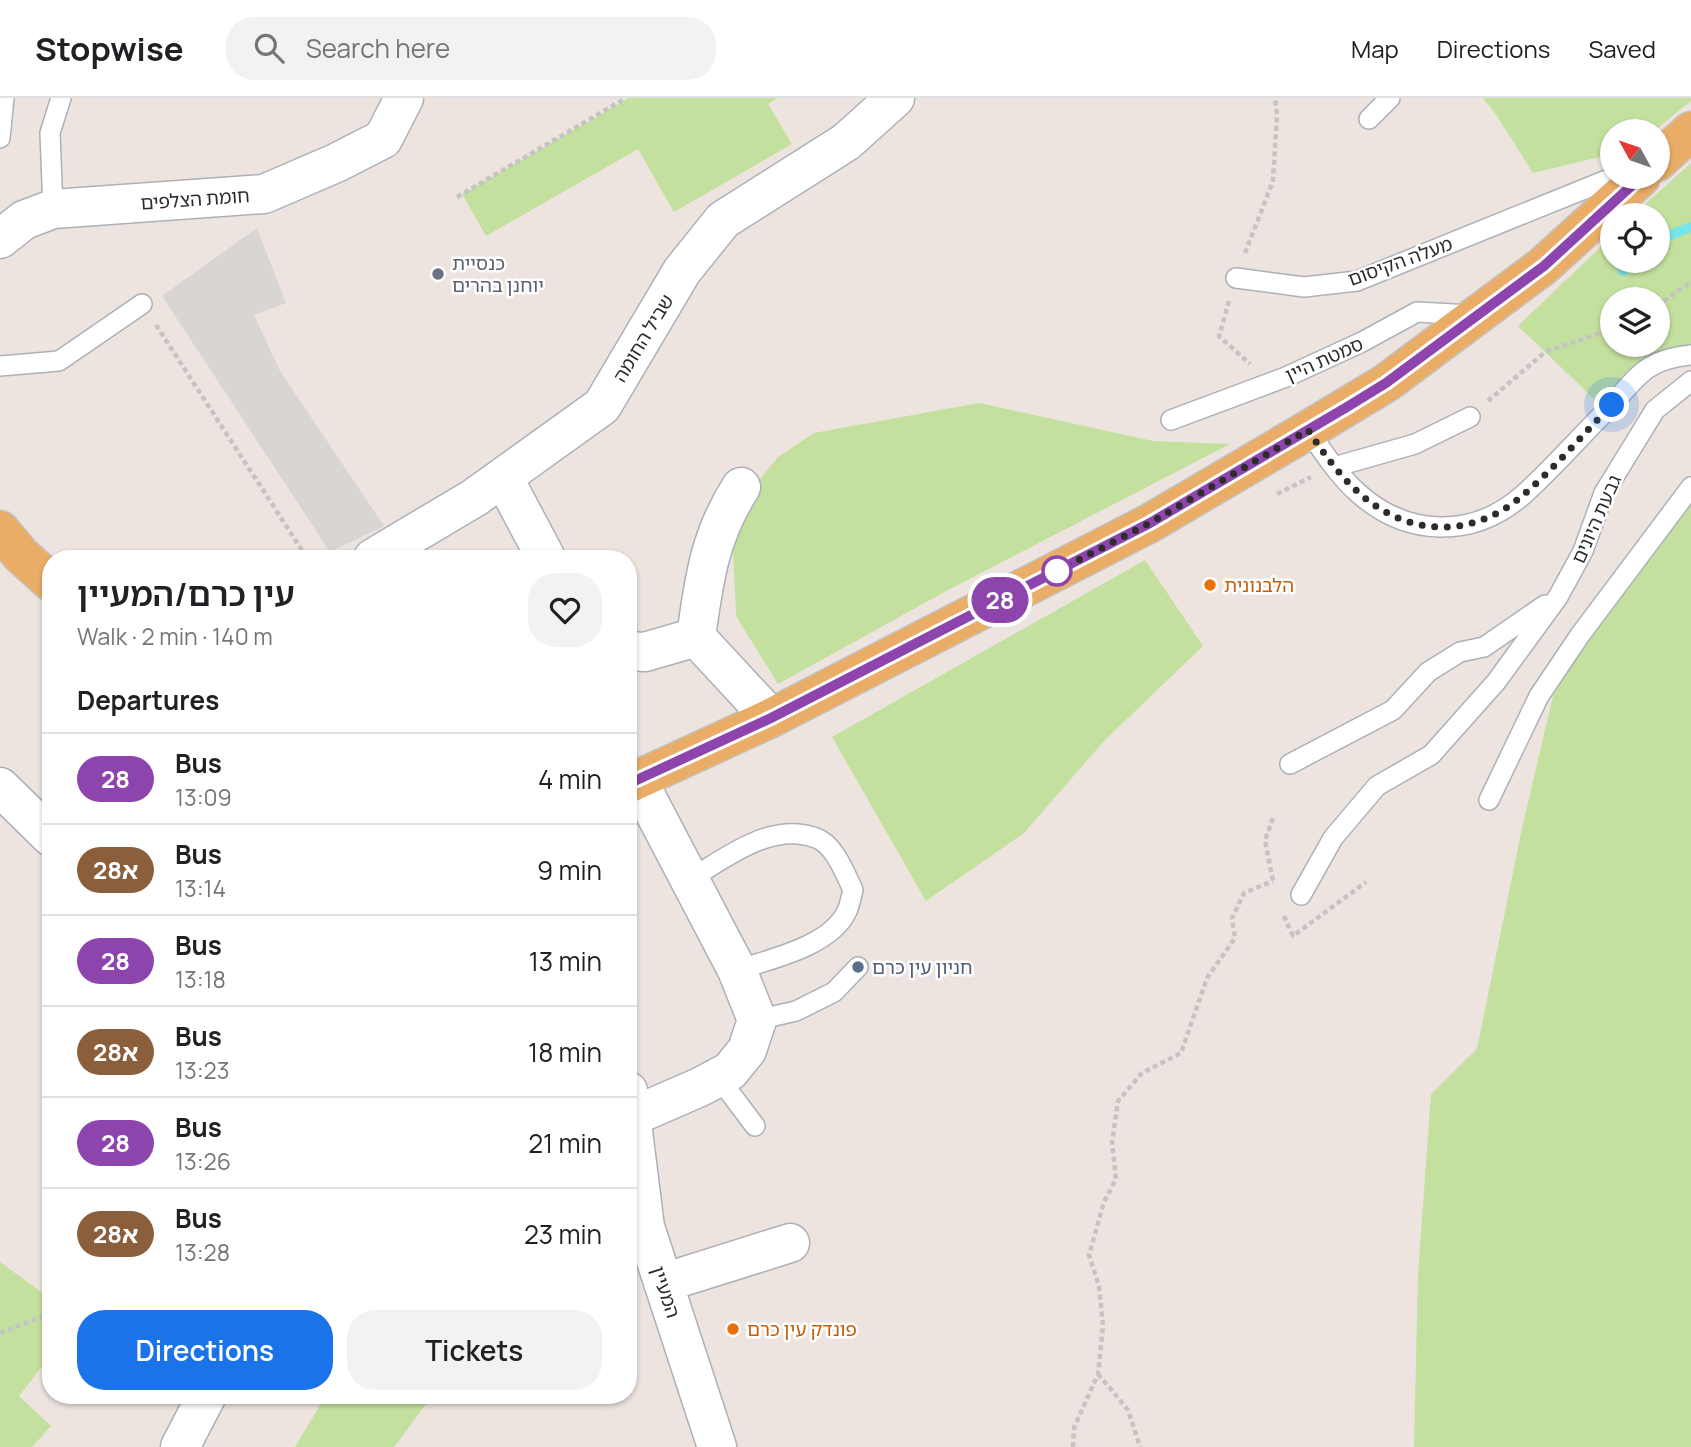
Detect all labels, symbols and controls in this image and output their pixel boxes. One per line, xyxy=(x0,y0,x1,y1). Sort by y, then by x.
search box xyxy=(226,17,716,80)
text: Stopwise xyxy=(35,26,184,71)
icon: search xyxy=(250,29,288,67)
text: Search here xyxy=(306,30,450,66)
text: Map xyxy=(1351,32,1399,65)
text: Directions xyxy=(1437,32,1550,65)
text: Saved xyxy=(1588,32,1656,65)
north arrow xyxy=(1600,119,1670,189)
map controls xyxy=(1600,119,1670,357)
street label: חומת הצלפים xyxy=(140,182,250,216)
button: locate xyxy=(1600,203,1670,273)
street label: מעלה הקיסום xyxy=(1344,230,1456,292)
place label: כנסיית יוחנן בהרים xyxy=(452,250,544,298)
marker: כנסיית יוחנן בהרים xyxy=(430,266,446,282)
button: layers xyxy=(1600,287,1670,357)
street label: שביל החומה xyxy=(607,289,679,387)
street label: סמטת היין xyxy=(1281,330,1367,388)
your location xyxy=(1594,387,1629,422)
street label: גבעת היונים xyxy=(1565,471,1627,567)
unlabelled marker xyxy=(1042,556,1072,586)
text: עין כרם/המעיין xyxy=(77,571,295,616)
place label: הלבנונית xyxy=(1224,572,1294,598)
button: heart xyxy=(528,573,602,647)
line badge: 28 xyxy=(968,577,1032,623)
marker: הלבנונית xyxy=(1202,577,1218,593)
text: 28 xyxy=(986,583,1015,616)
text: Walk · 2 min · 140 m xyxy=(77,620,273,652)
text: Departures xyxy=(77,682,219,718)
text: Bus xyxy=(175,745,222,781)
text: 4 min xyxy=(538,761,602,797)
text: 28 xyxy=(101,762,130,795)
text: 13:09 xyxy=(175,781,232,813)
text: Bus xyxy=(175,836,222,872)
text: 9 min xyxy=(537,852,602,888)
text: 28א xyxy=(93,853,138,886)
text: 13:14 xyxy=(175,872,226,904)
text: Bus xyxy=(175,927,222,963)
text: 13 min xyxy=(529,943,602,979)
text: 28 xyxy=(101,944,130,977)
place label: חניון עין כרם xyxy=(872,954,973,980)
marker: חניון עין כרם xyxy=(850,959,866,975)
text: 13:18 xyxy=(175,963,226,995)
text: Bus xyxy=(175,1018,222,1054)
text: 18 min xyxy=(528,1034,602,1070)
text: 28א xyxy=(93,1035,138,1068)
text: 13:23 xyxy=(175,1054,229,1086)
text: Bus xyxy=(175,1109,222,1145)
text: 21 min xyxy=(528,1125,602,1161)
text: 28 xyxy=(101,1126,130,1159)
text: 13:26 xyxy=(175,1145,231,1177)
text: Bus xyxy=(175,1200,222,1236)
text: 23 min xyxy=(524,1216,602,1252)
text: 28א xyxy=(93,1217,138,1250)
text: 13:28 xyxy=(175,1236,230,1268)
street label: המעיין xyxy=(645,1263,687,1321)
button: Directions xyxy=(77,1310,333,1390)
button: Tickets xyxy=(347,1310,602,1390)
place label: פונדק עין כרם xyxy=(747,1316,857,1342)
marker: פונדק עין כרם xyxy=(725,1321,741,1337)

